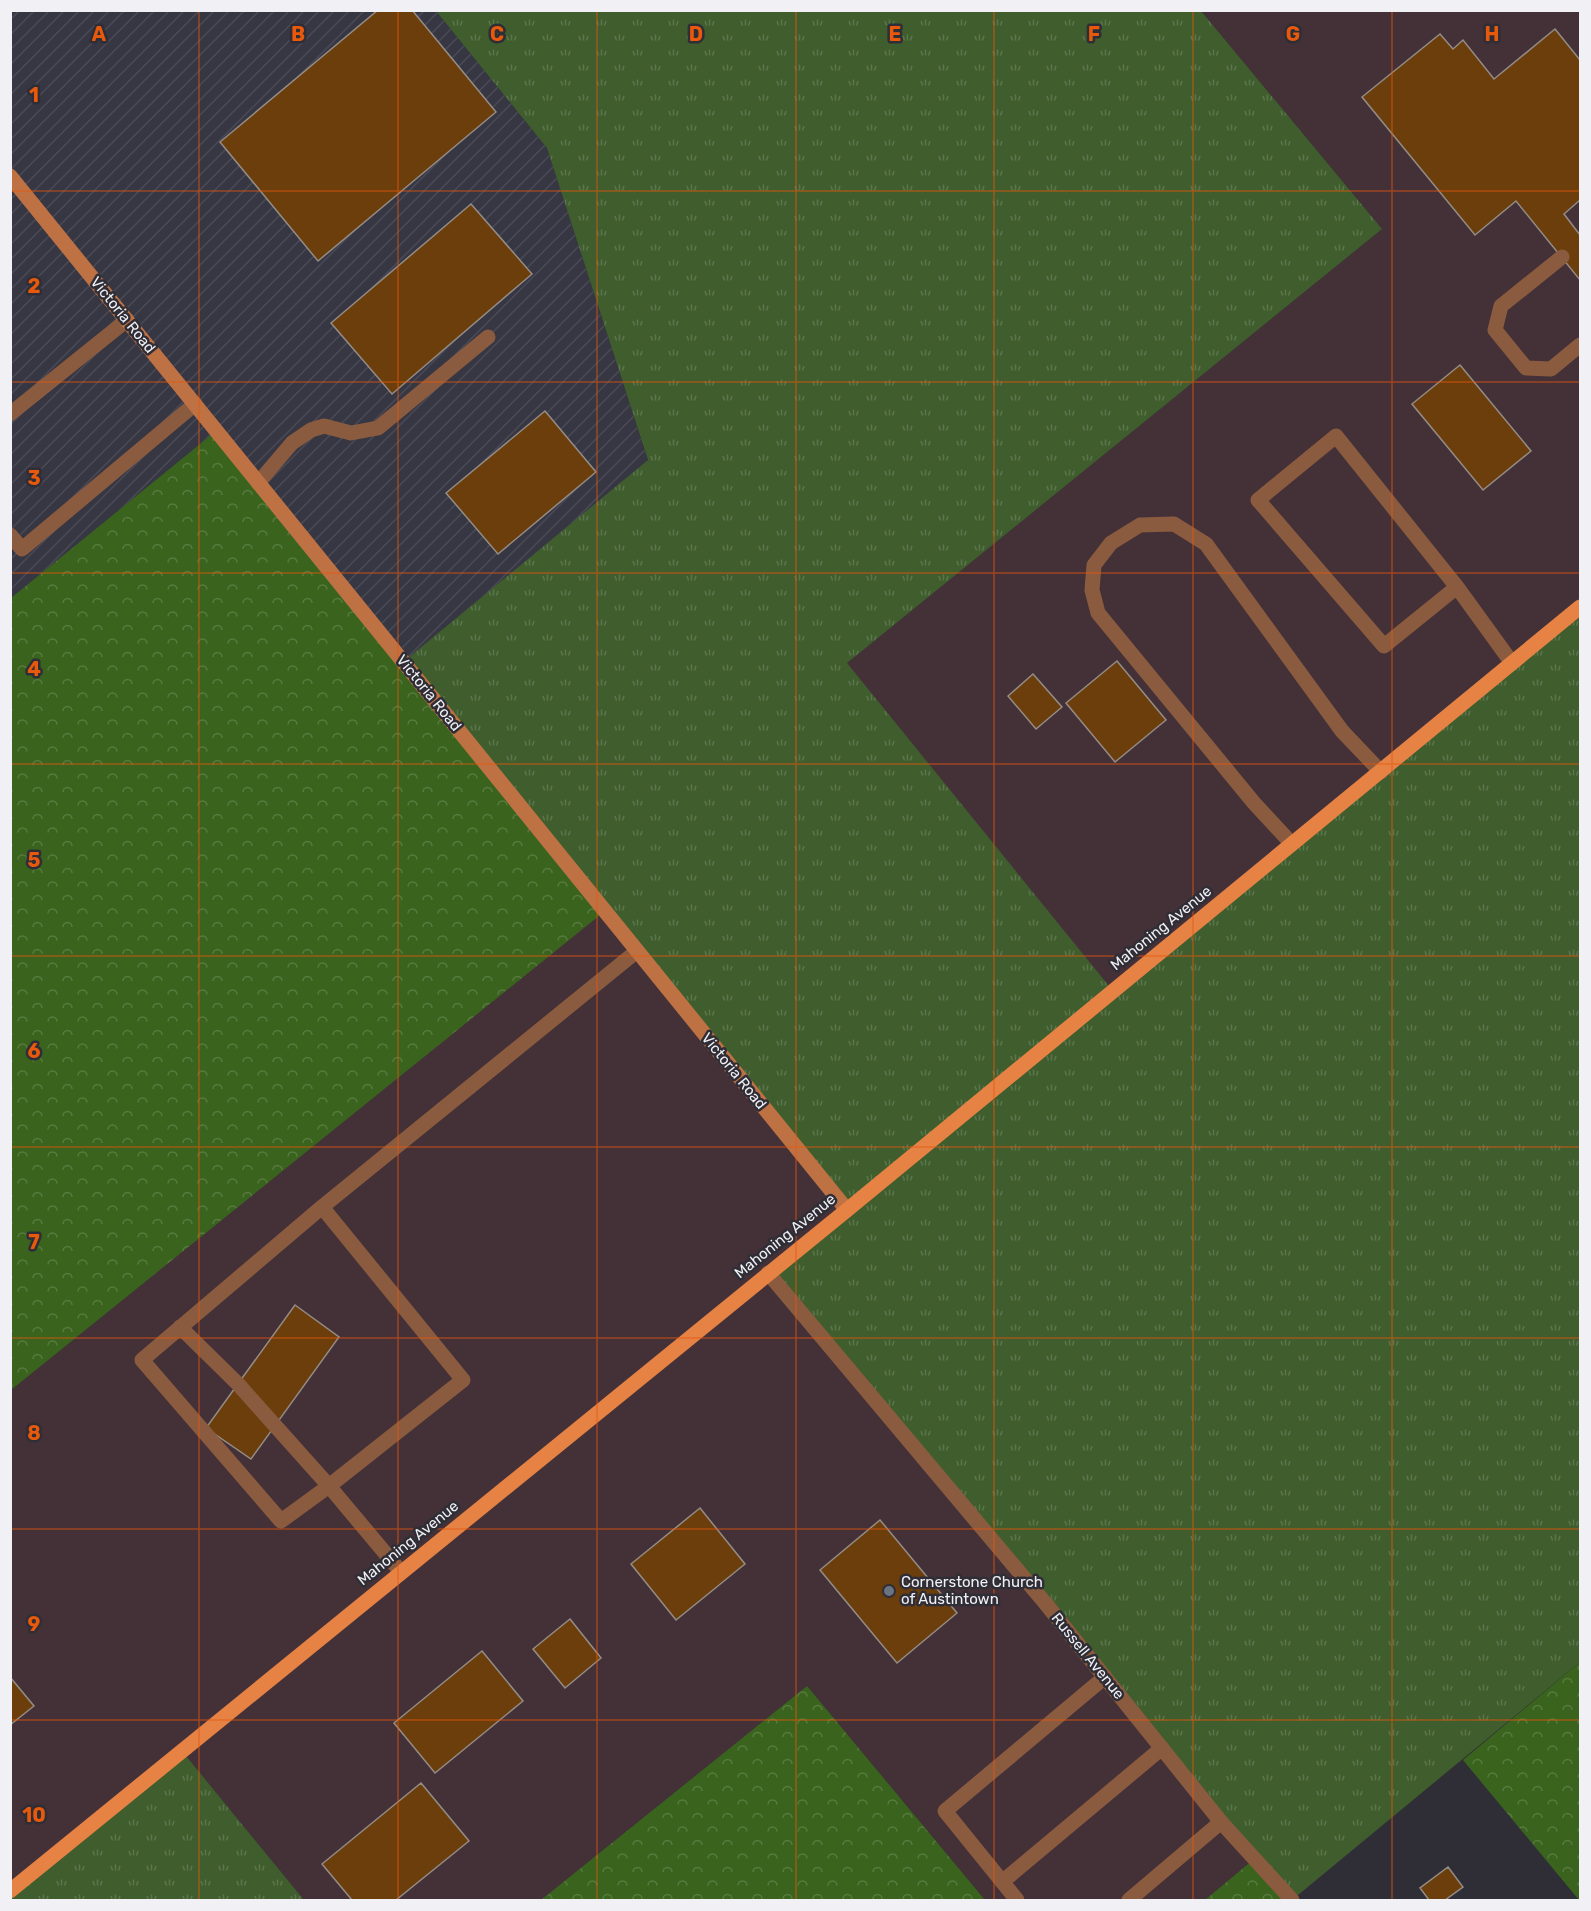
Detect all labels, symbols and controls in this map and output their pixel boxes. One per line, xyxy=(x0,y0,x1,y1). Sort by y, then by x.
text: A xyxy=(92,22,107,46)
text: B xyxy=(291,22,305,46)
text: C xyxy=(490,22,504,46)
text: D xyxy=(689,22,703,46)
text: E xyxy=(889,22,901,46)
text: F xyxy=(1088,22,1100,46)
text: G xyxy=(1286,22,1300,46)
text: H xyxy=(1485,22,1499,46)
text: 1 xyxy=(29,83,39,107)
street label: Victoria Road xyxy=(87,273,159,357)
text: 2 xyxy=(28,274,41,298)
text: 3 xyxy=(27,466,41,490)
street label: Victoria Road xyxy=(393,651,465,735)
text: 4 xyxy=(27,657,41,681)
text: 5 xyxy=(28,848,41,872)
street label: Mahoning Avenue xyxy=(1107,882,1215,974)
street label: Victoria Road xyxy=(698,1029,770,1113)
text: 6 xyxy=(27,1039,41,1063)
street label: Mahoning Avenue xyxy=(731,1190,839,1282)
text: 7 xyxy=(28,1230,40,1254)
text: 8 xyxy=(27,1421,41,1445)
street label: Mahoning Avenue xyxy=(354,1497,462,1589)
place label: Cornerstone Church of Austintown xyxy=(901,1573,1043,1608)
marker: Cornerstone Church of Austintown xyxy=(882,1584,896,1598)
street label: Russell Avenue xyxy=(1048,1609,1128,1703)
text: 9 xyxy=(28,1612,41,1636)
text: 10 xyxy=(22,1803,46,1827)

